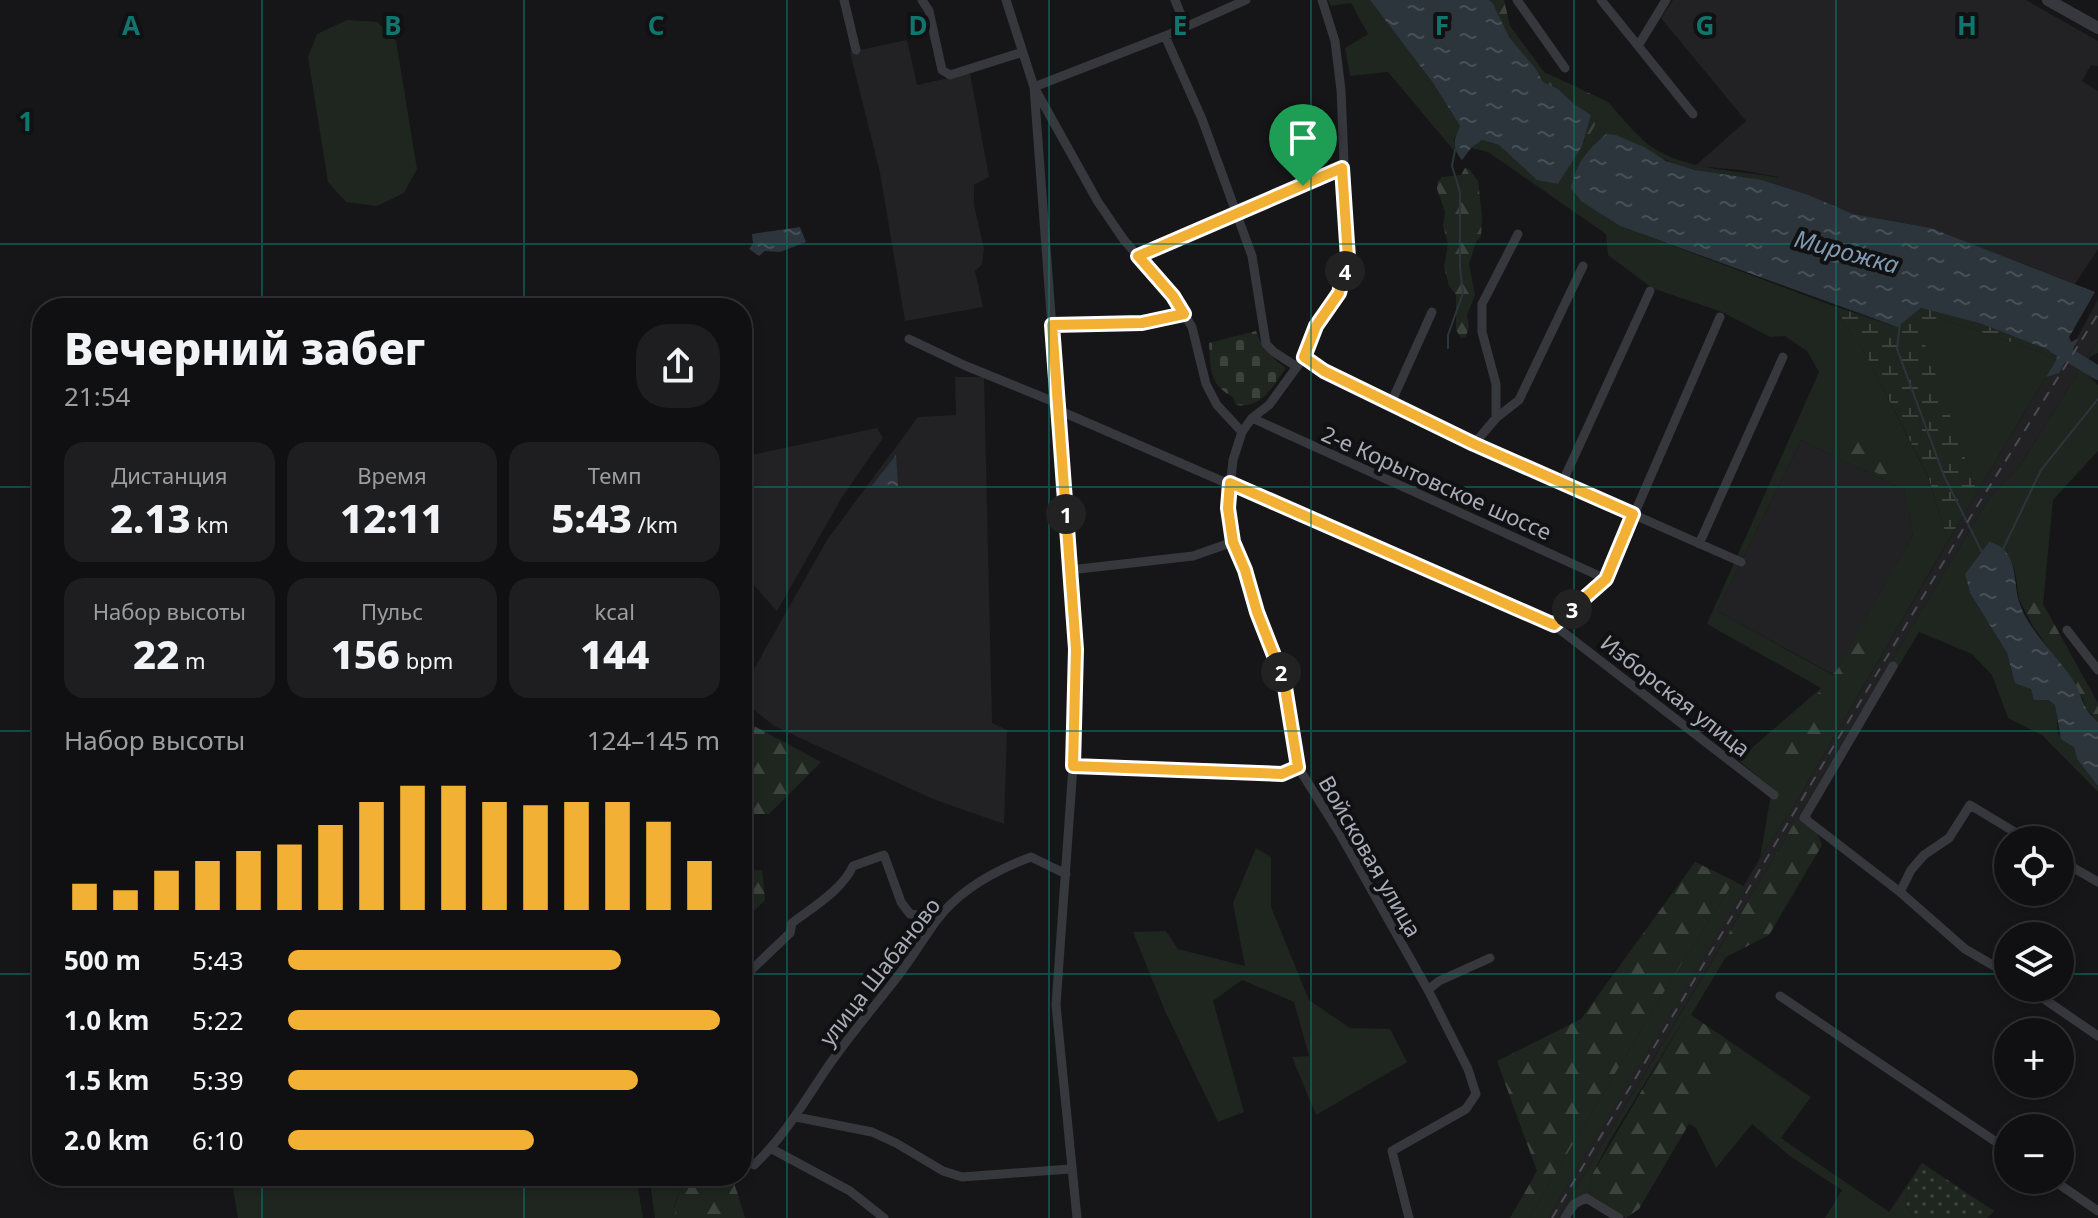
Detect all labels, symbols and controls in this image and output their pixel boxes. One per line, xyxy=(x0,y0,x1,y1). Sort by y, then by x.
text: A xyxy=(122,7,140,43)
text: B xyxy=(384,7,402,43)
text: C xyxy=(648,7,664,43)
text: D xyxy=(908,7,928,43)
text: E xyxy=(1173,7,1187,43)
text: F xyxy=(1435,7,1449,43)
text: G xyxy=(1696,7,1714,43)
text: H xyxy=(1957,7,1977,43)
text: 1 xyxy=(19,103,33,139)
pin xyxy=(1269,104,1337,186)
icon: arrive xyxy=(1281,116,1325,160)
water label: Мирожка xyxy=(1791,221,1903,281)
pin: 4 xyxy=(1325,251,1365,291)
text: 4 xyxy=(1339,256,1351,286)
text: Вечерний забег xyxy=(64,318,425,378)
button: share xyxy=(636,324,720,408)
text: 21:54 xyxy=(64,378,130,414)
street label: 2-е Корытовское шоссе xyxy=(1317,418,1557,546)
text: Дистанция xyxy=(111,460,228,490)
text: Время xyxy=(357,460,427,490)
text: Темп xyxy=(588,460,642,490)
text: 2.13 xyxy=(110,490,191,545)
text: 12:11 xyxy=(340,490,444,545)
text: 5:43 xyxy=(551,490,632,545)
pin: 1 xyxy=(1046,494,1086,534)
text: 1 xyxy=(1060,499,1072,529)
text: km xyxy=(191,509,229,539)
text: /km xyxy=(632,509,678,539)
pin: 3 xyxy=(1552,589,1592,629)
text: 3 xyxy=(1566,594,1578,624)
text: Набор высоты xyxy=(93,596,246,626)
text: Пульс xyxy=(361,596,423,626)
text: kcal xyxy=(595,596,635,626)
text: 22 xyxy=(133,626,179,681)
text: 156 xyxy=(331,626,400,681)
text: 144 xyxy=(580,626,649,681)
street label: Изборская улица xyxy=(1595,627,1757,763)
text: m xyxy=(179,645,206,675)
text: bpm xyxy=(400,645,453,675)
pin: 2 xyxy=(1261,652,1301,692)
text: 2 xyxy=(1275,657,1287,687)
text: Набор высоты xyxy=(64,722,245,758)
text: 124–145 m xyxy=(587,722,720,758)
street label: Войсковая улица xyxy=(1313,770,1429,942)
map controls xyxy=(1994,826,2074,1194)
button: locate xyxy=(1994,826,2074,906)
street label: улица Шабаново xyxy=(812,891,946,1051)
button: layers xyxy=(1994,922,2074,1002)
text: 500 m xyxy=(64,942,141,978)
text: 5:43 xyxy=(192,942,244,978)
text: 1.0 km xyxy=(64,1002,149,1038)
text: 5:22 xyxy=(192,1002,244,1038)
button: + xyxy=(1994,1018,2074,1098)
text: 1.5 km xyxy=(64,1062,149,1098)
text: 5:39 xyxy=(192,1062,244,1098)
button: − xyxy=(1994,1114,2074,1194)
text: 2.0 km xyxy=(64,1122,149,1158)
text: 6:10 xyxy=(192,1122,244,1158)

